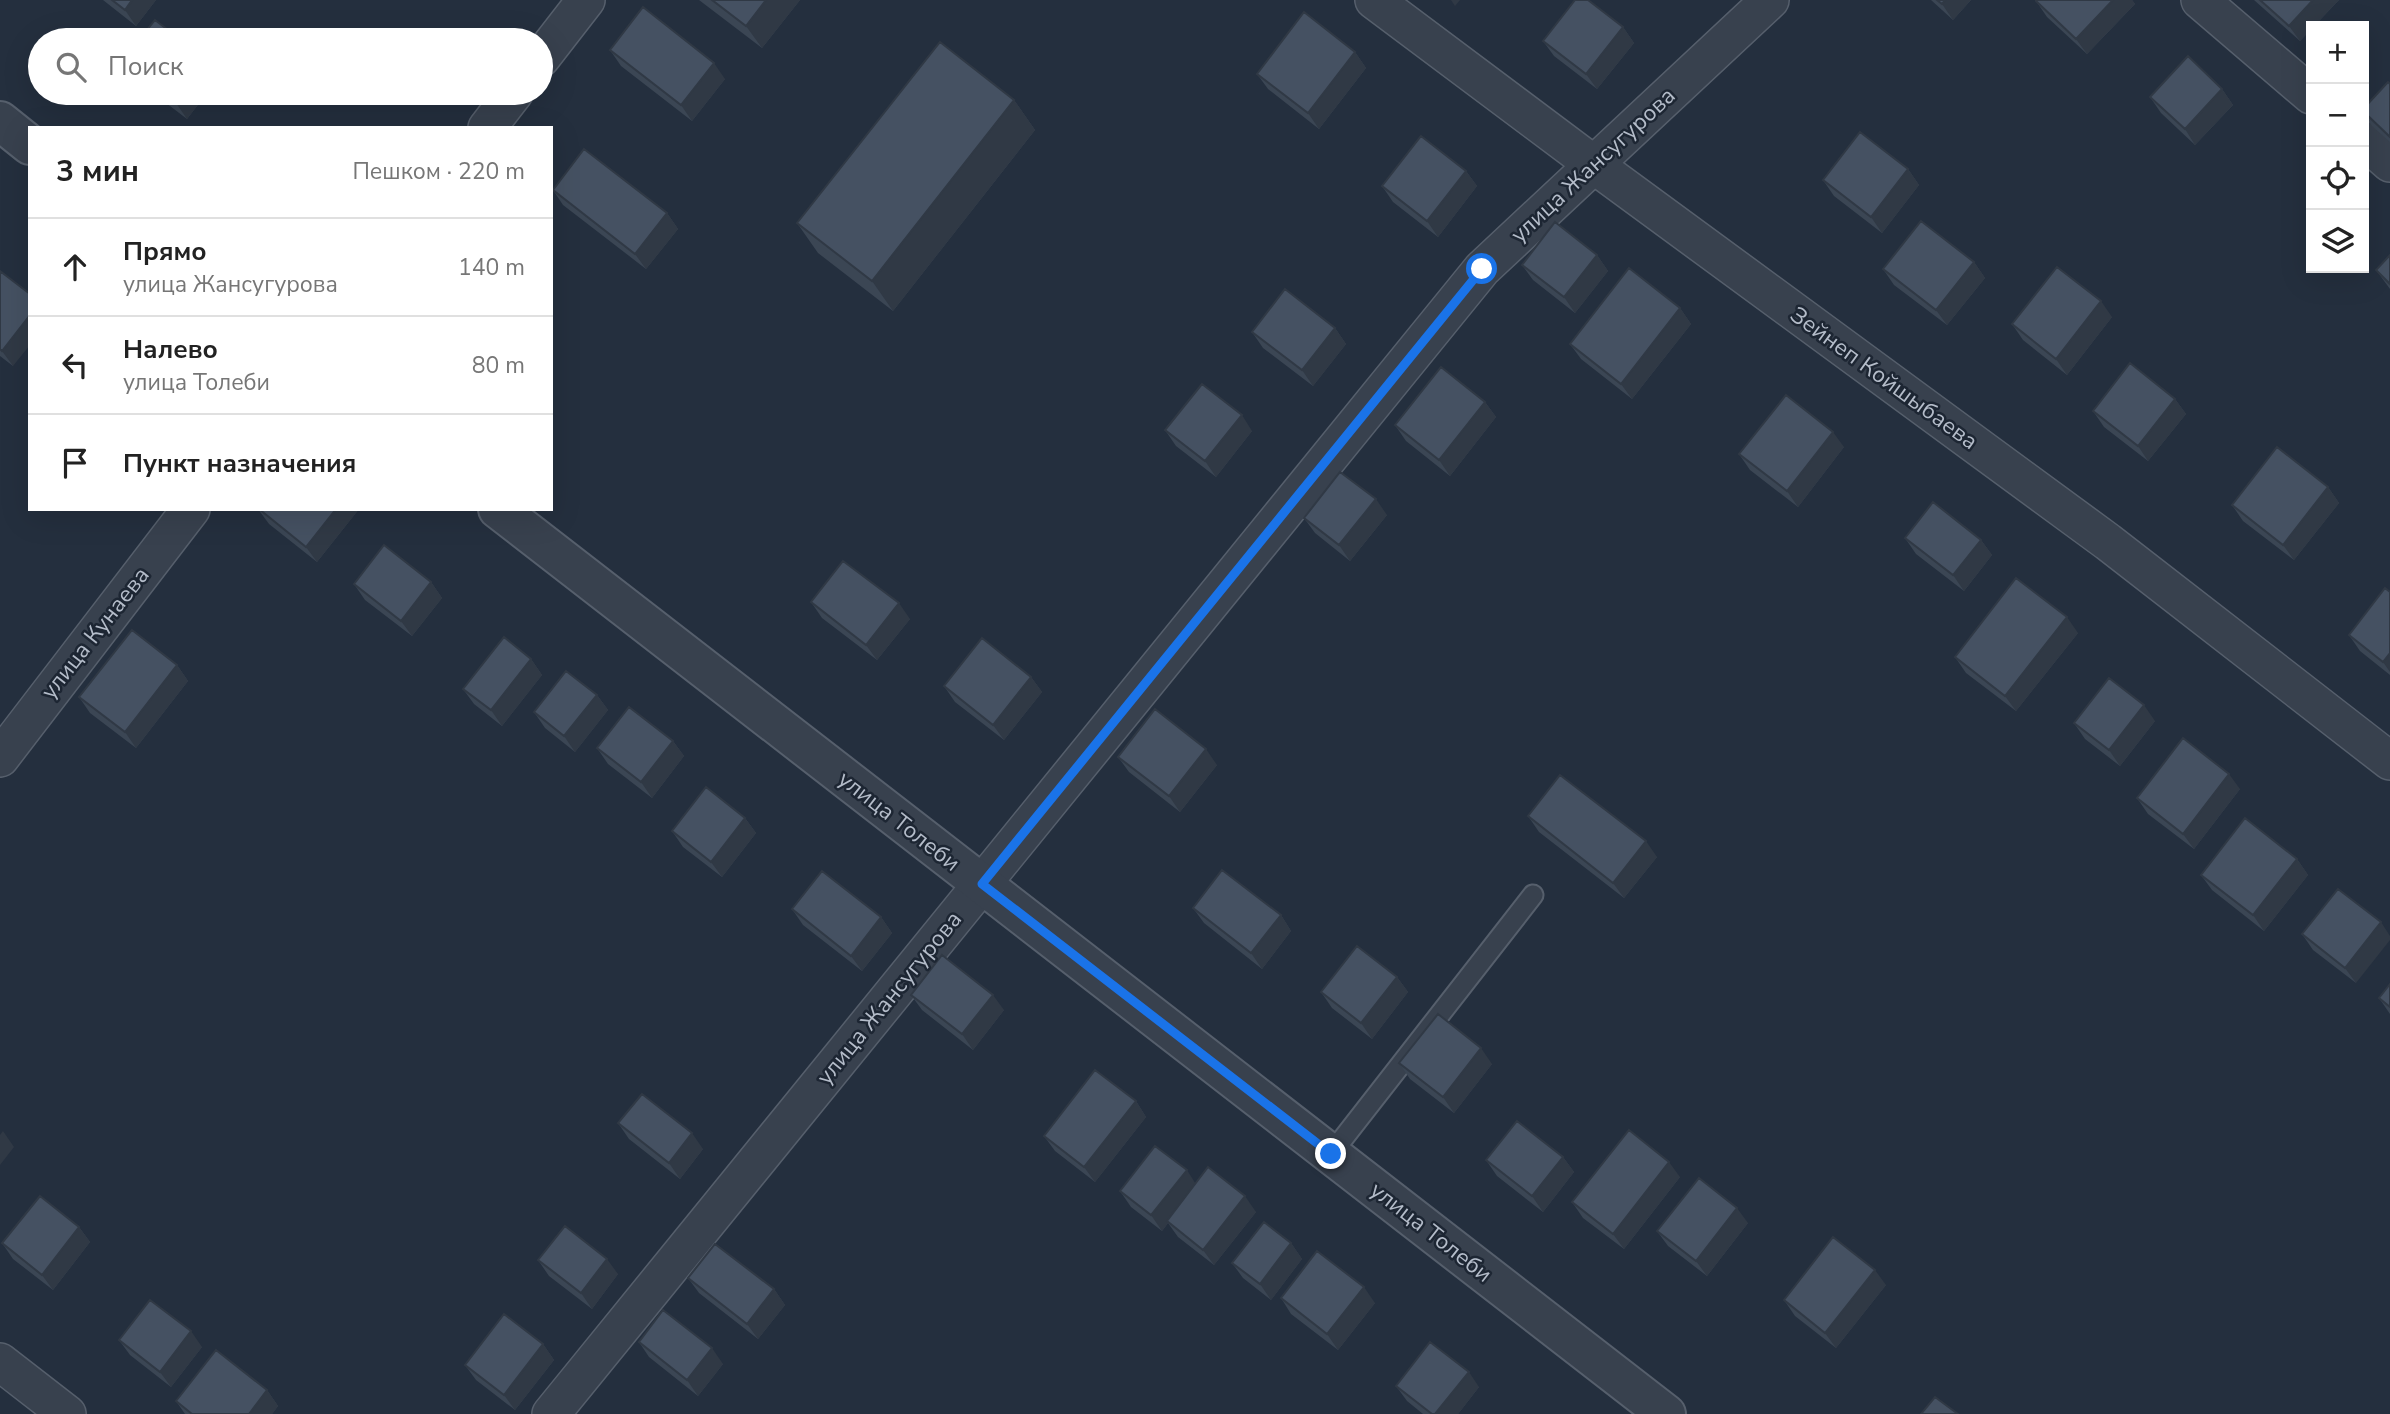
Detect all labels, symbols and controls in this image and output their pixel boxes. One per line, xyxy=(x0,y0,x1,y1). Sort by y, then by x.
map controls xyxy=(2306,21,2369,273)
button: + xyxy=(2306,21,2369,84)
search box xyxy=(28,28,553,105)
icon: search xyxy=(52,48,90,86)
text: Поиск xyxy=(108,49,184,84)
street label: улица Жансугурова xyxy=(1504,80,1682,250)
button: − xyxy=(2306,84,2369,147)
button: locate xyxy=(2306,147,2369,210)
text: 3 мин xyxy=(56,151,139,192)
text: Пешком · 220 m xyxy=(352,156,525,187)
button: layers xyxy=(2306,210,2369,273)
text: Прямо xyxy=(123,234,207,269)
icon: ahead xyxy=(56,248,94,286)
text: 140 m xyxy=(458,252,525,283)
route start xyxy=(1466,253,1497,284)
text: улица Жансугурова xyxy=(123,269,338,300)
street label: Зейнеп Койшыбаева xyxy=(1784,299,1984,457)
text: Налево xyxy=(123,332,218,367)
icon: left xyxy=(56,346,94,384)
text: 80 m xyxy=(472,350,525,381)
text: улица Толеби xyxy=(123,367,270,398)
icon: arrive xyxy=(56,444,94,482)
text: Пункт назначения xyxy=(123,446,356,481)
street label: улица Кунаева xyxy=(34,561,156,705)
street label: улица Толеби xyxy=(832,764,966,878)
street label: улица Жансугурова xyxy=(809,905,969,1091)
route end xyxy=(1315,1138,1346,1169)
street label: улица Толеби xyxy=(1364,1175,1498,1289)

